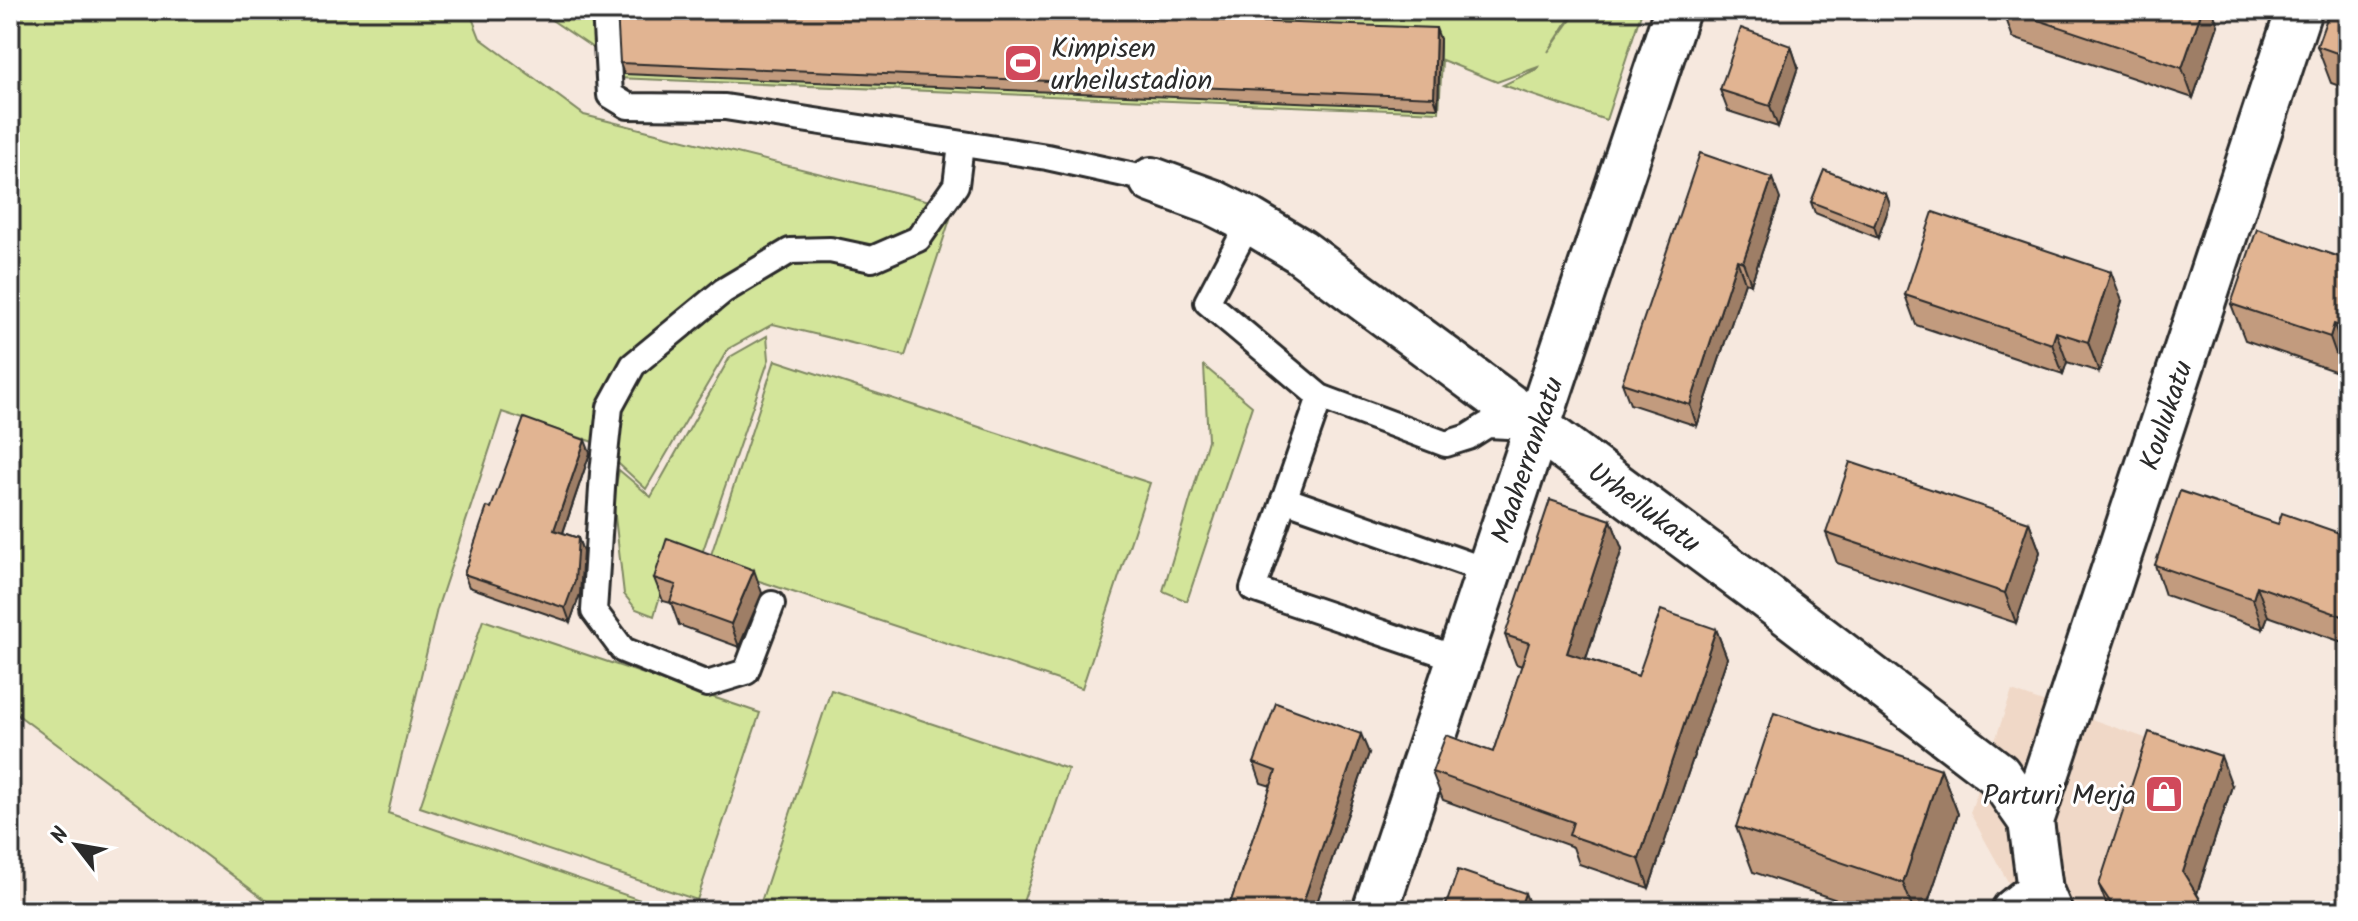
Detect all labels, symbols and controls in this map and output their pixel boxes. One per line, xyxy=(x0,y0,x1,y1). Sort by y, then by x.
place label: Kimpisen urheilustadion xyxy=(1051,27,1212,104)
sports icon: Kimpisen urheilustadion xyxy=(1002,42,1044,84)
street label: Koulukatu xyxy=(2128,355,2207,477)
street label: Maaherrankatu xyxy=(1480,371,1578,550)
street label: Urheilukatu xyxy=(1577,452,1709,566)
shop icon: Parturi Merja xyxy=(2143,773,2185,815)
place label: Parturi Merja xyxy=(1983,774,2136,819)
north arrow xyxy=(36,805,116,885)
text: N xyxy=(42,821,80,851)

